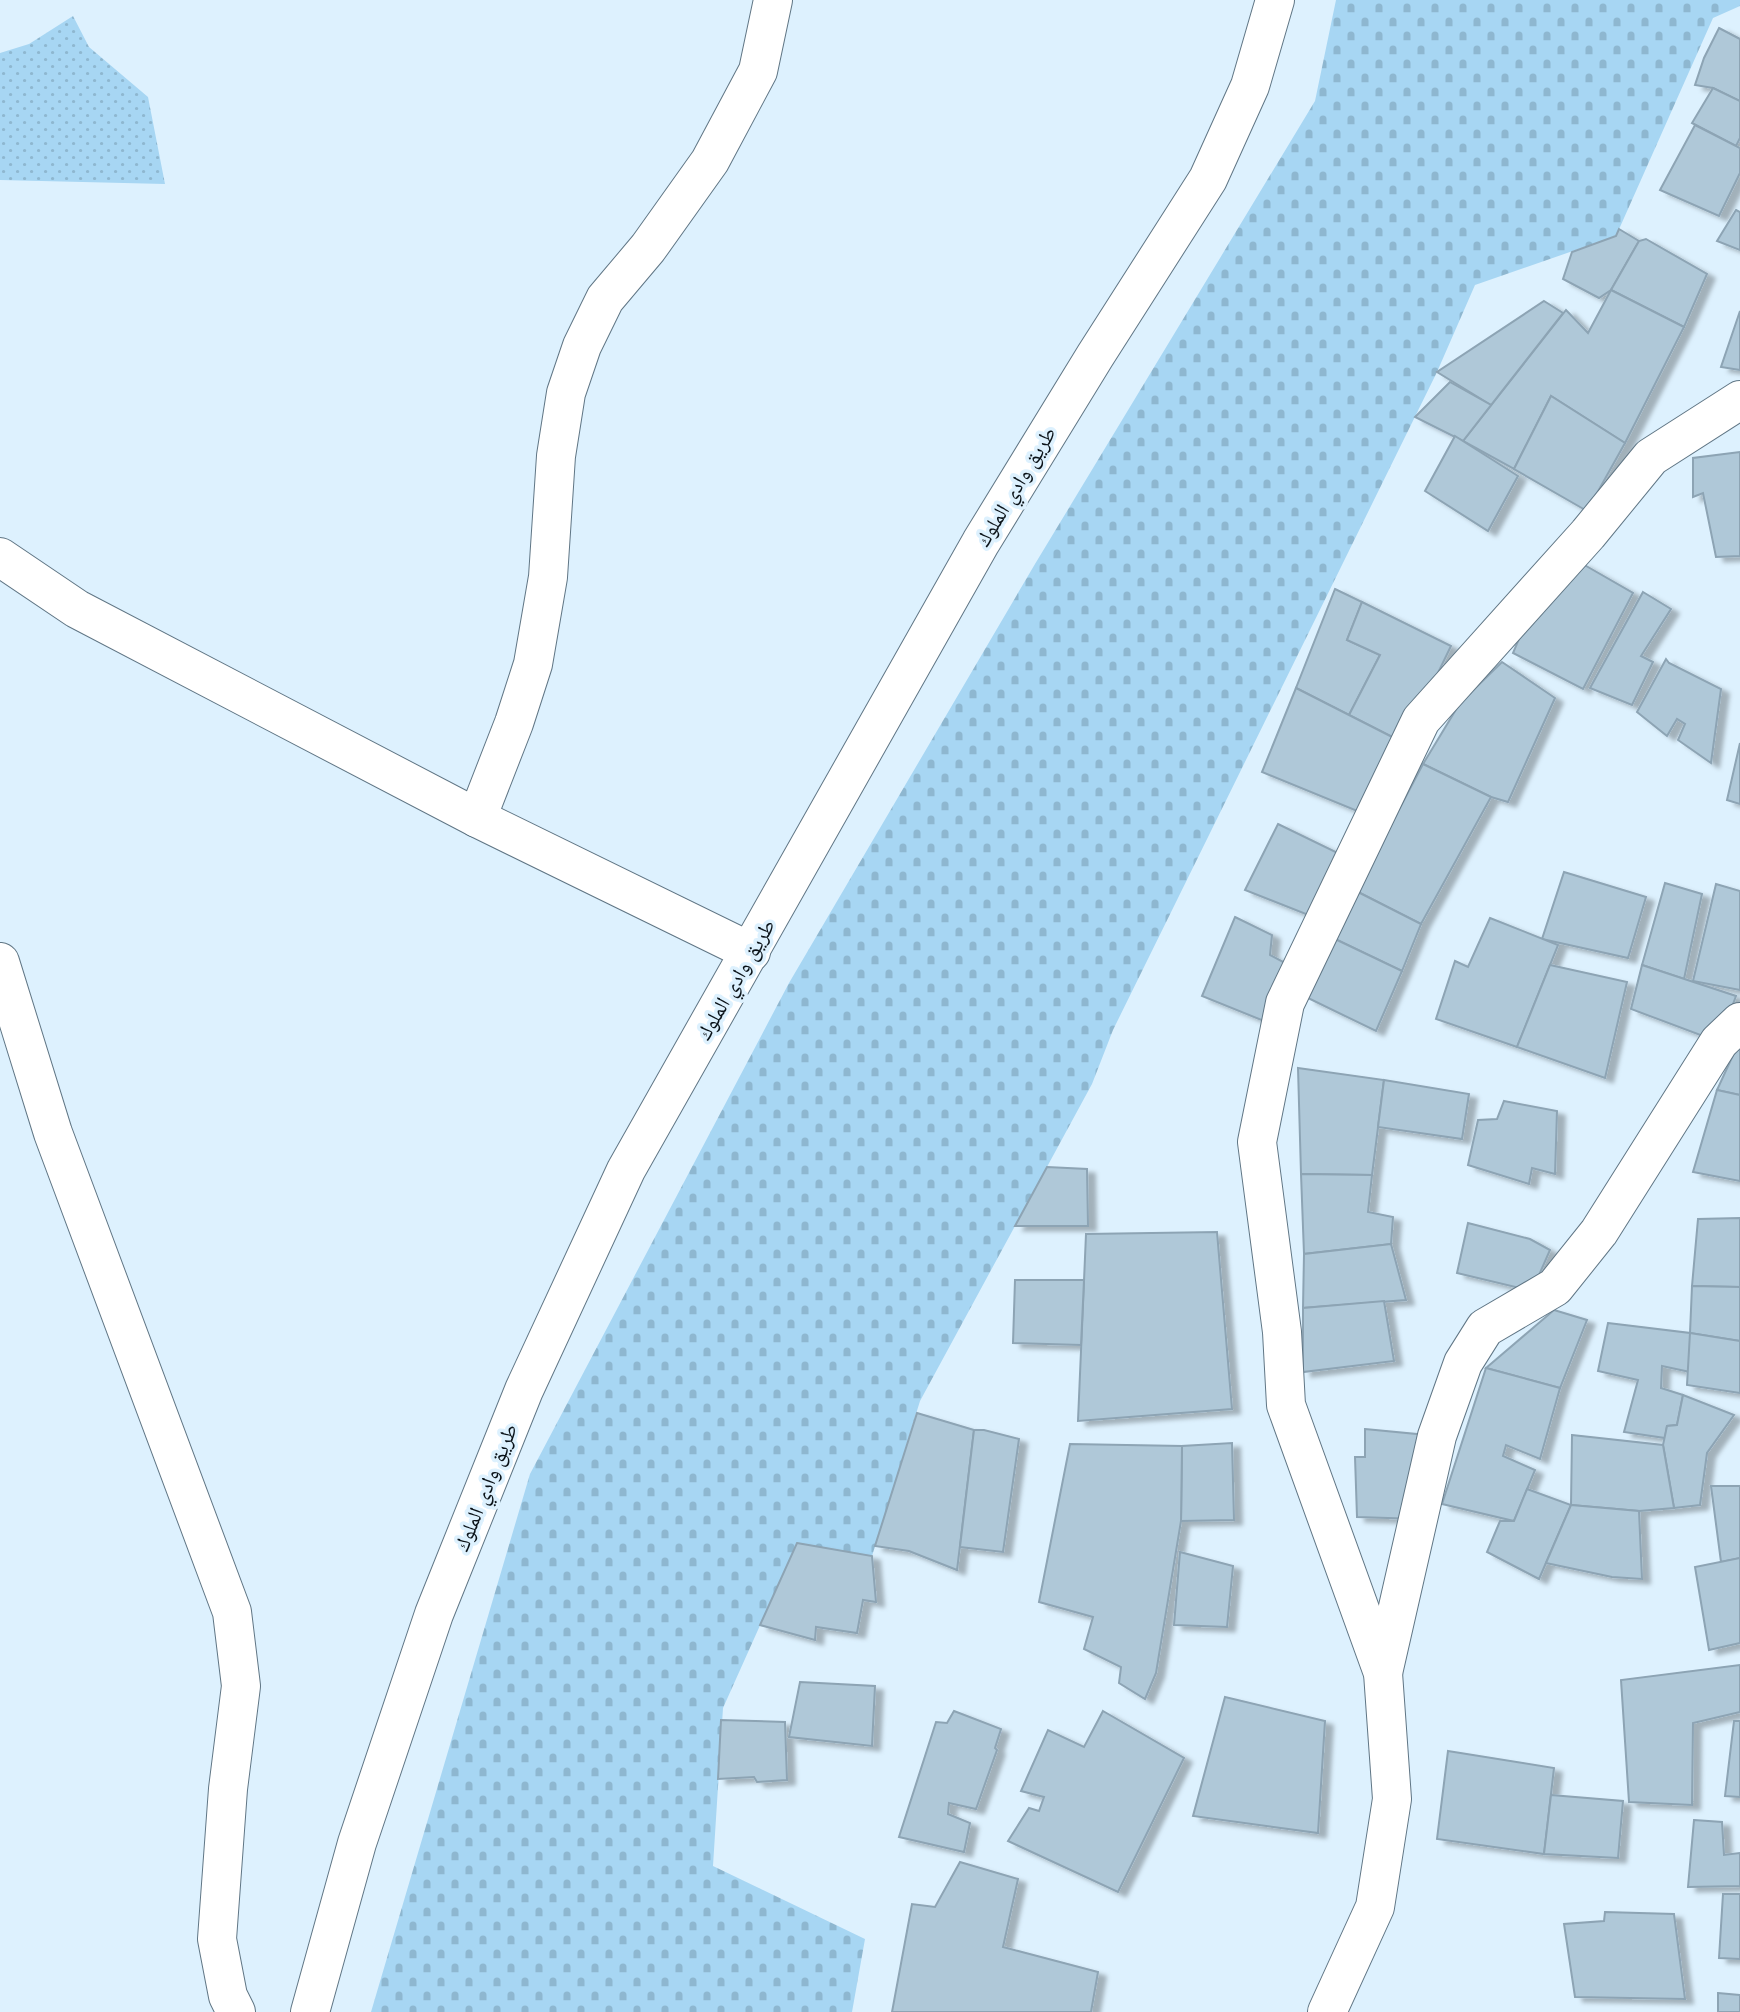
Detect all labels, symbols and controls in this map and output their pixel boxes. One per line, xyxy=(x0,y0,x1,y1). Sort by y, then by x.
street label: طريق وادي الملوك xyxy=(969,421,1065,553)
street label: طريق وادي الملوك xyxy=(690,914,784,1046)
street label: طريق وادي الملوك xyxy=(448,1419,526,1556)

